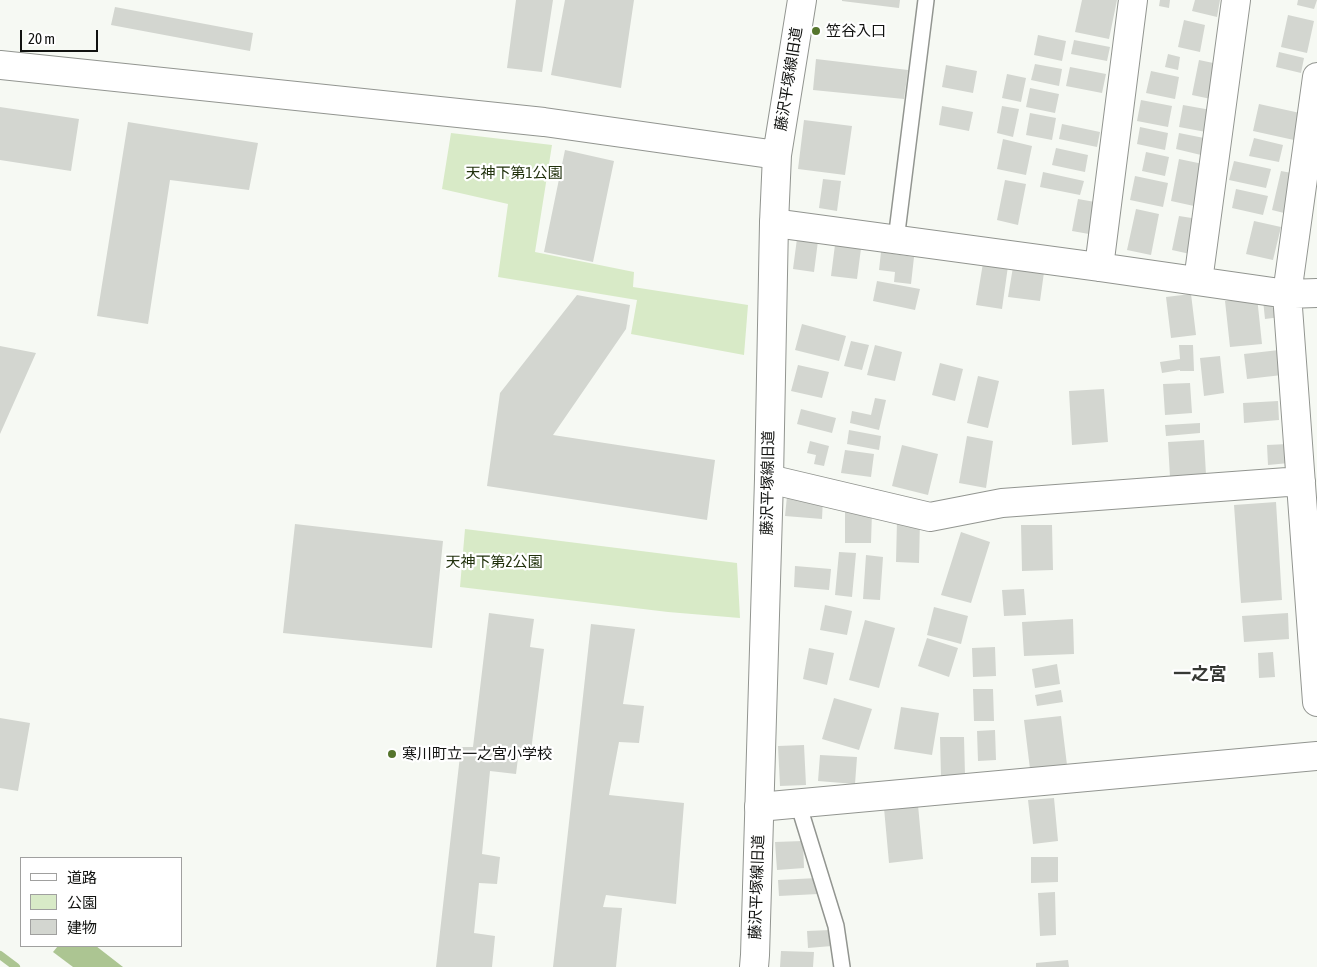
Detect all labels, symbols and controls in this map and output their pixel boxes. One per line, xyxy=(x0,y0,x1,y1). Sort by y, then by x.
scale bar xyxy=(22,20,100,52)
place label: 笠谷入口 xyxy=(826,22,886,40)
marker: 笠谷入口 xyxy=(810,25,822,37)
street label: 藤沢平塚線旧道 xyxy=(772,26,806,132)
text: 20 m xyxy=(28,30,55,47)
park label: 天神下第1公園 xyxy=(465,164,563,182)
street label: 藤沢平塚線旧道 xyxy=(758,430,778,536)
park label: 天神下第2公園 xyxy=(445,553,543,571)
district label: 一之宮 xyxy=(1173,663,1227,685)
place label: 寒川町立一之宮小学校 xyxy=(402,745,552,763)
marker: 寒川町立一之宮小学校 xyxy=(386,748,398,760)
street label: 藤沢平塚線旧道 xyxy=(746,834,768,940)
legend xyxy=(20,857,182,947)
text: 道路 xyxy=(67,869,97,886)
text: 公園 xyxy=(67,894,97,911)
text: 建物 xyxy=(67,919,97,936)

